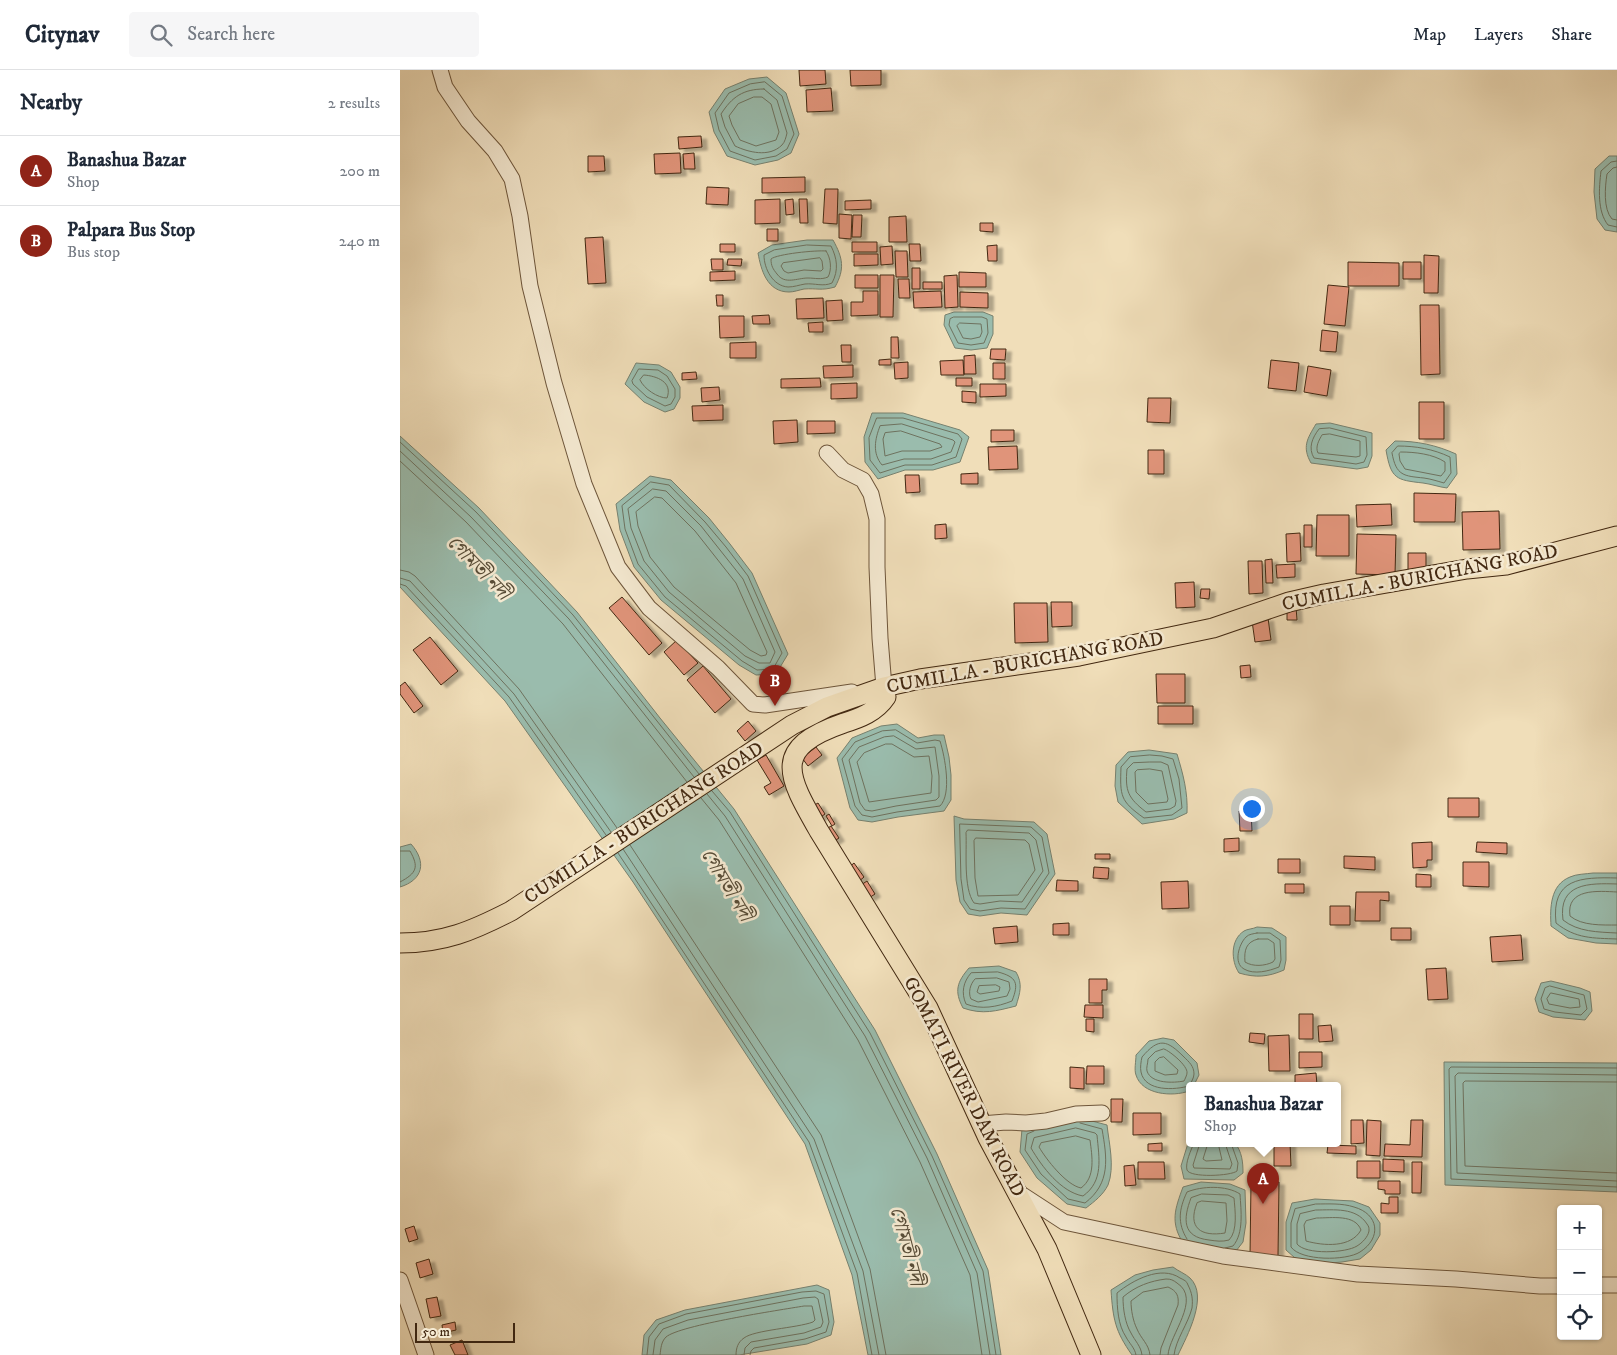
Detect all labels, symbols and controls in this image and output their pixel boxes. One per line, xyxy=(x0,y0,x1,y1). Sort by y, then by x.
search box xyxy=(129,12,479,57)
text: Citynav xyxy=(25,20,99,50)
icon: search xyxy=(147,21,175,49)
text: Search here xyxy=(187,23,275,46)
text: Map xyxy=(1413,24,1446,46)
text: Layers xyxy=(1474,24,1523,46)
text: Share xyxy=(1551,24,1592,46)
text: Nearby xyxy=(20,90,82,116)
text: 2 results xyxy=(328,93,380,113)
text: Banashua Bazar xyxy=(67,149,186,172)
text: A xyxy=(31,161,41,181)
text: 200 m xyxy=(339,161,380,181)
text: Shop xyxy=(67,172,100,192)
text: Palpara Bus Stop xyxy=(67,219,195,242)
text: B xyxy=(31,231,41,251)
text: 240 m xyxy=(339,231,380,251)
text: Bus stop xyxy=(67,242,120,262)
water label: গোমতী নদী xyxy=(441,530,517,607)
street label: CUMILLA - BURICHANG ROAD xyxy=(1280,540,1560,616)
street label: CUMILLA - BURICHANG ROAD xyxy=(885,627,1165,699)
pin: B xyxy=(759,665,791,706)
street label: CUMILLA - BURICHANG ROAD xyxy=(520,737,768,909)
your location xyxy=(1239,796,1265,822)
water label: গোমতী নদী xyxy=(695,844,759,928)
street label: GOMATI RIVER DAM ROAD xyxy=(898,973,1030,1201)
popup xyxy=(1186,1082,1341,1147)
text: Banashua Bazar xyxy=(1204,1093,1323,1116)
text: Shop xyxy=(1204,1116,1237,1136)
pin: A xyxy=(1247,1163,1279,1204)
water label: গোমতী নদী xyxy=(884,1204,930,1290)
map controls xyxy=(1557,1205,1602,1340)
button: + xyxy=(1557,1205,1602,1250)
button: − xyxy=(1557,1250,1602,1295)
button: locate xyxy=(1557,1295,1602,1340)
scale bar xyxy=(415,1320,515,1343)
text: 50 m xyxy=(422,1323,450,1341)

